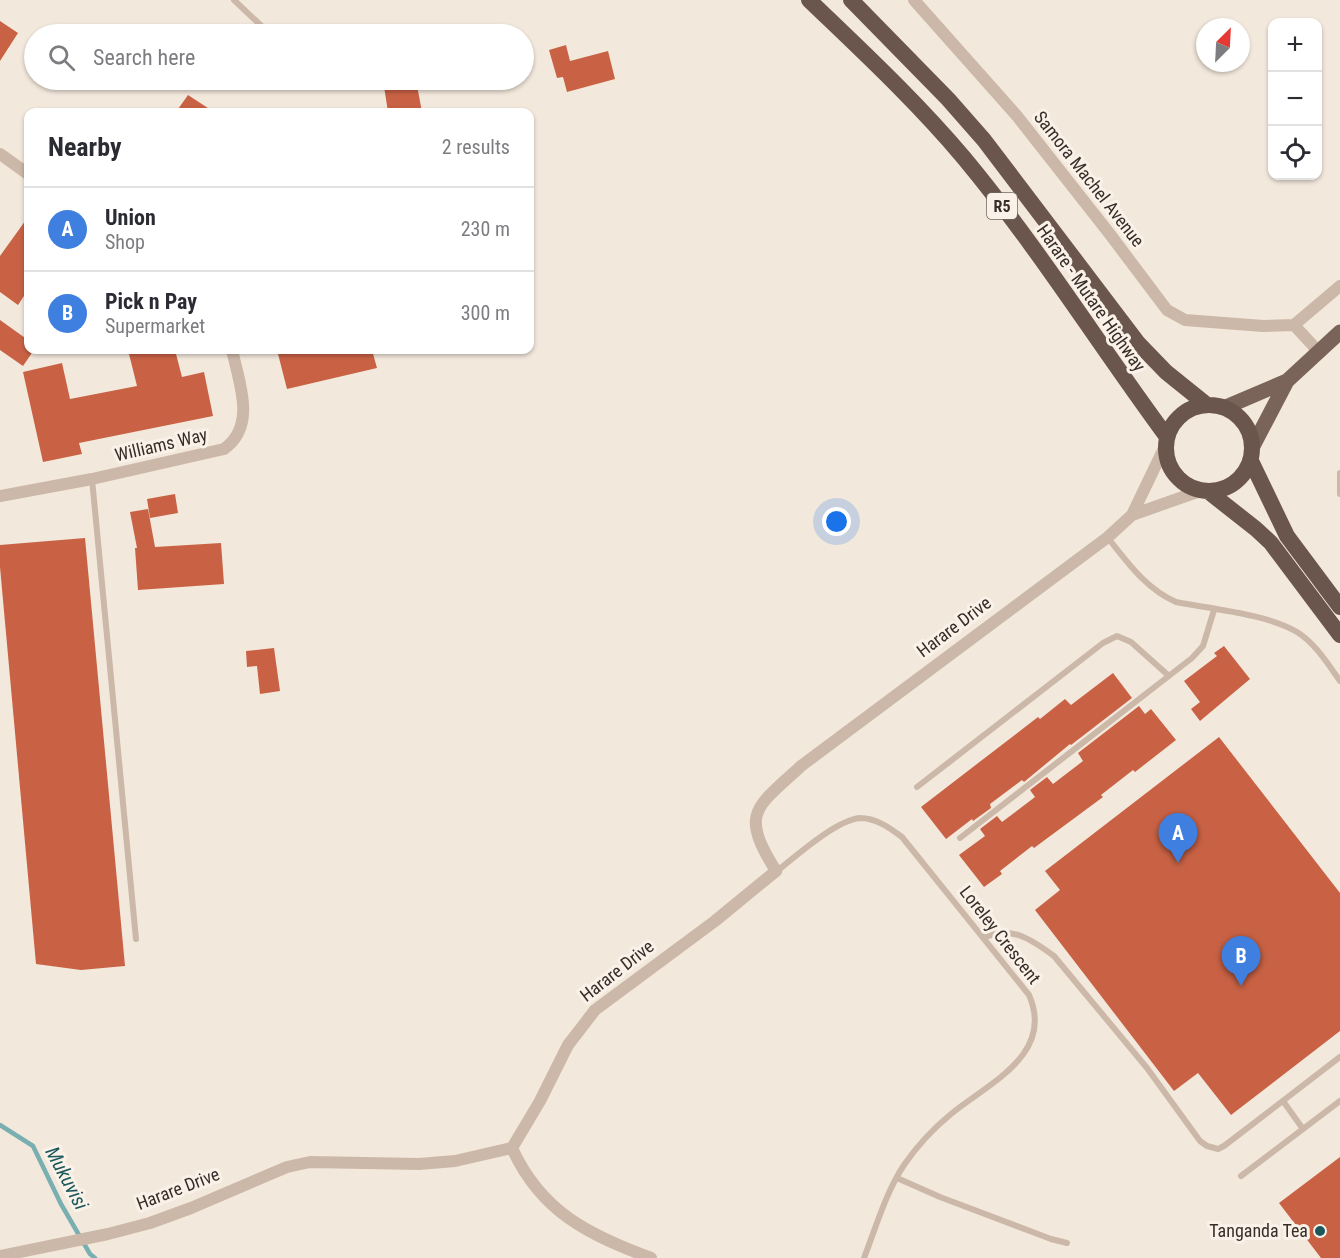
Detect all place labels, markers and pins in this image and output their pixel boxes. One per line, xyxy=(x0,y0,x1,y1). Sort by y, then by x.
pin: A xyxy=(1158,814,1198,863)
pin: B xyxy=(1222,936,1260,986)
place label: Tanganda Tea xyxy=(1209,1220,1308,1241)
marker: Tanganda Tea xyxy=(1313,1224,1327,1238)

